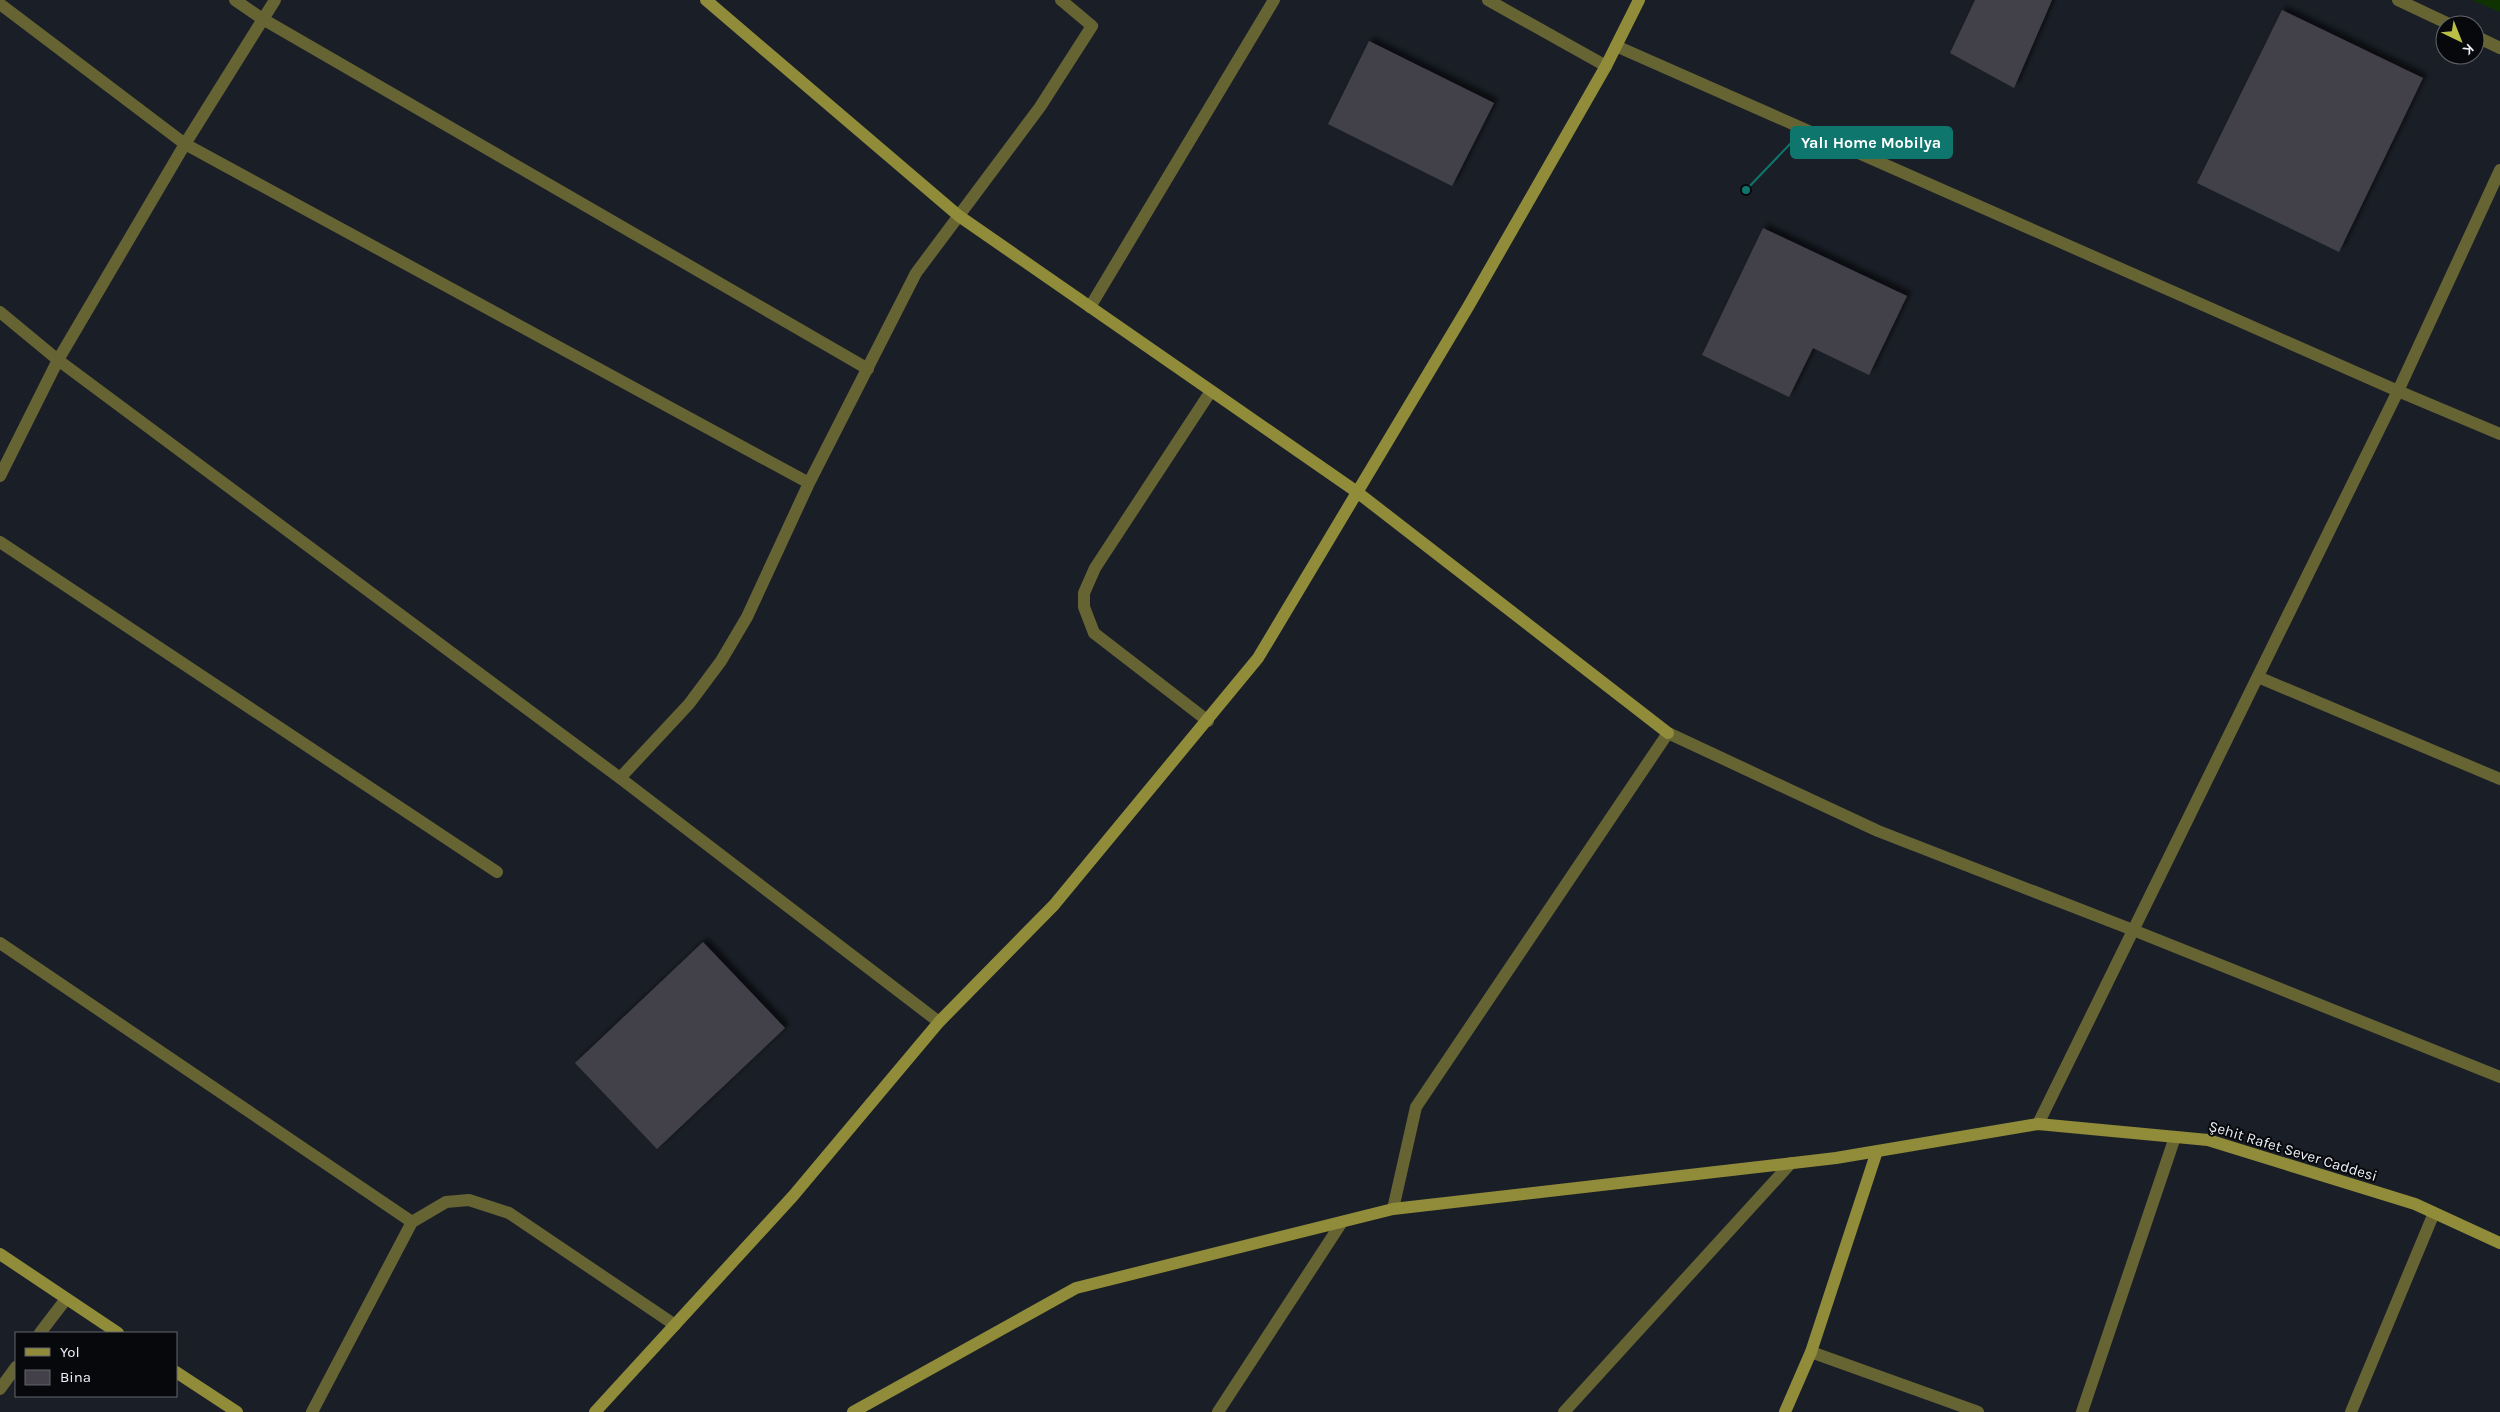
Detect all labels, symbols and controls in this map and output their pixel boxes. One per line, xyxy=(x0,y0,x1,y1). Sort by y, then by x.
north arrow xyxy=(2435,15,2485,65)
text: K xyxy=(2459,40,2478,59)
callout: Yalı Home Mobilya xyxy=(1791,127,1952,158)
text: Yalı Home Mobilya xyxy=(1801,133,1941,152)
street label: Şehit Rafet Sever Caddesi xyxy=(2207,1117,2379,1185)
legend xyxy=(15,1332,178,1397)
text: Yol xyxy=(60,1343,80,1361)
text: Bina xyxy=(60,1368,91,1386)

